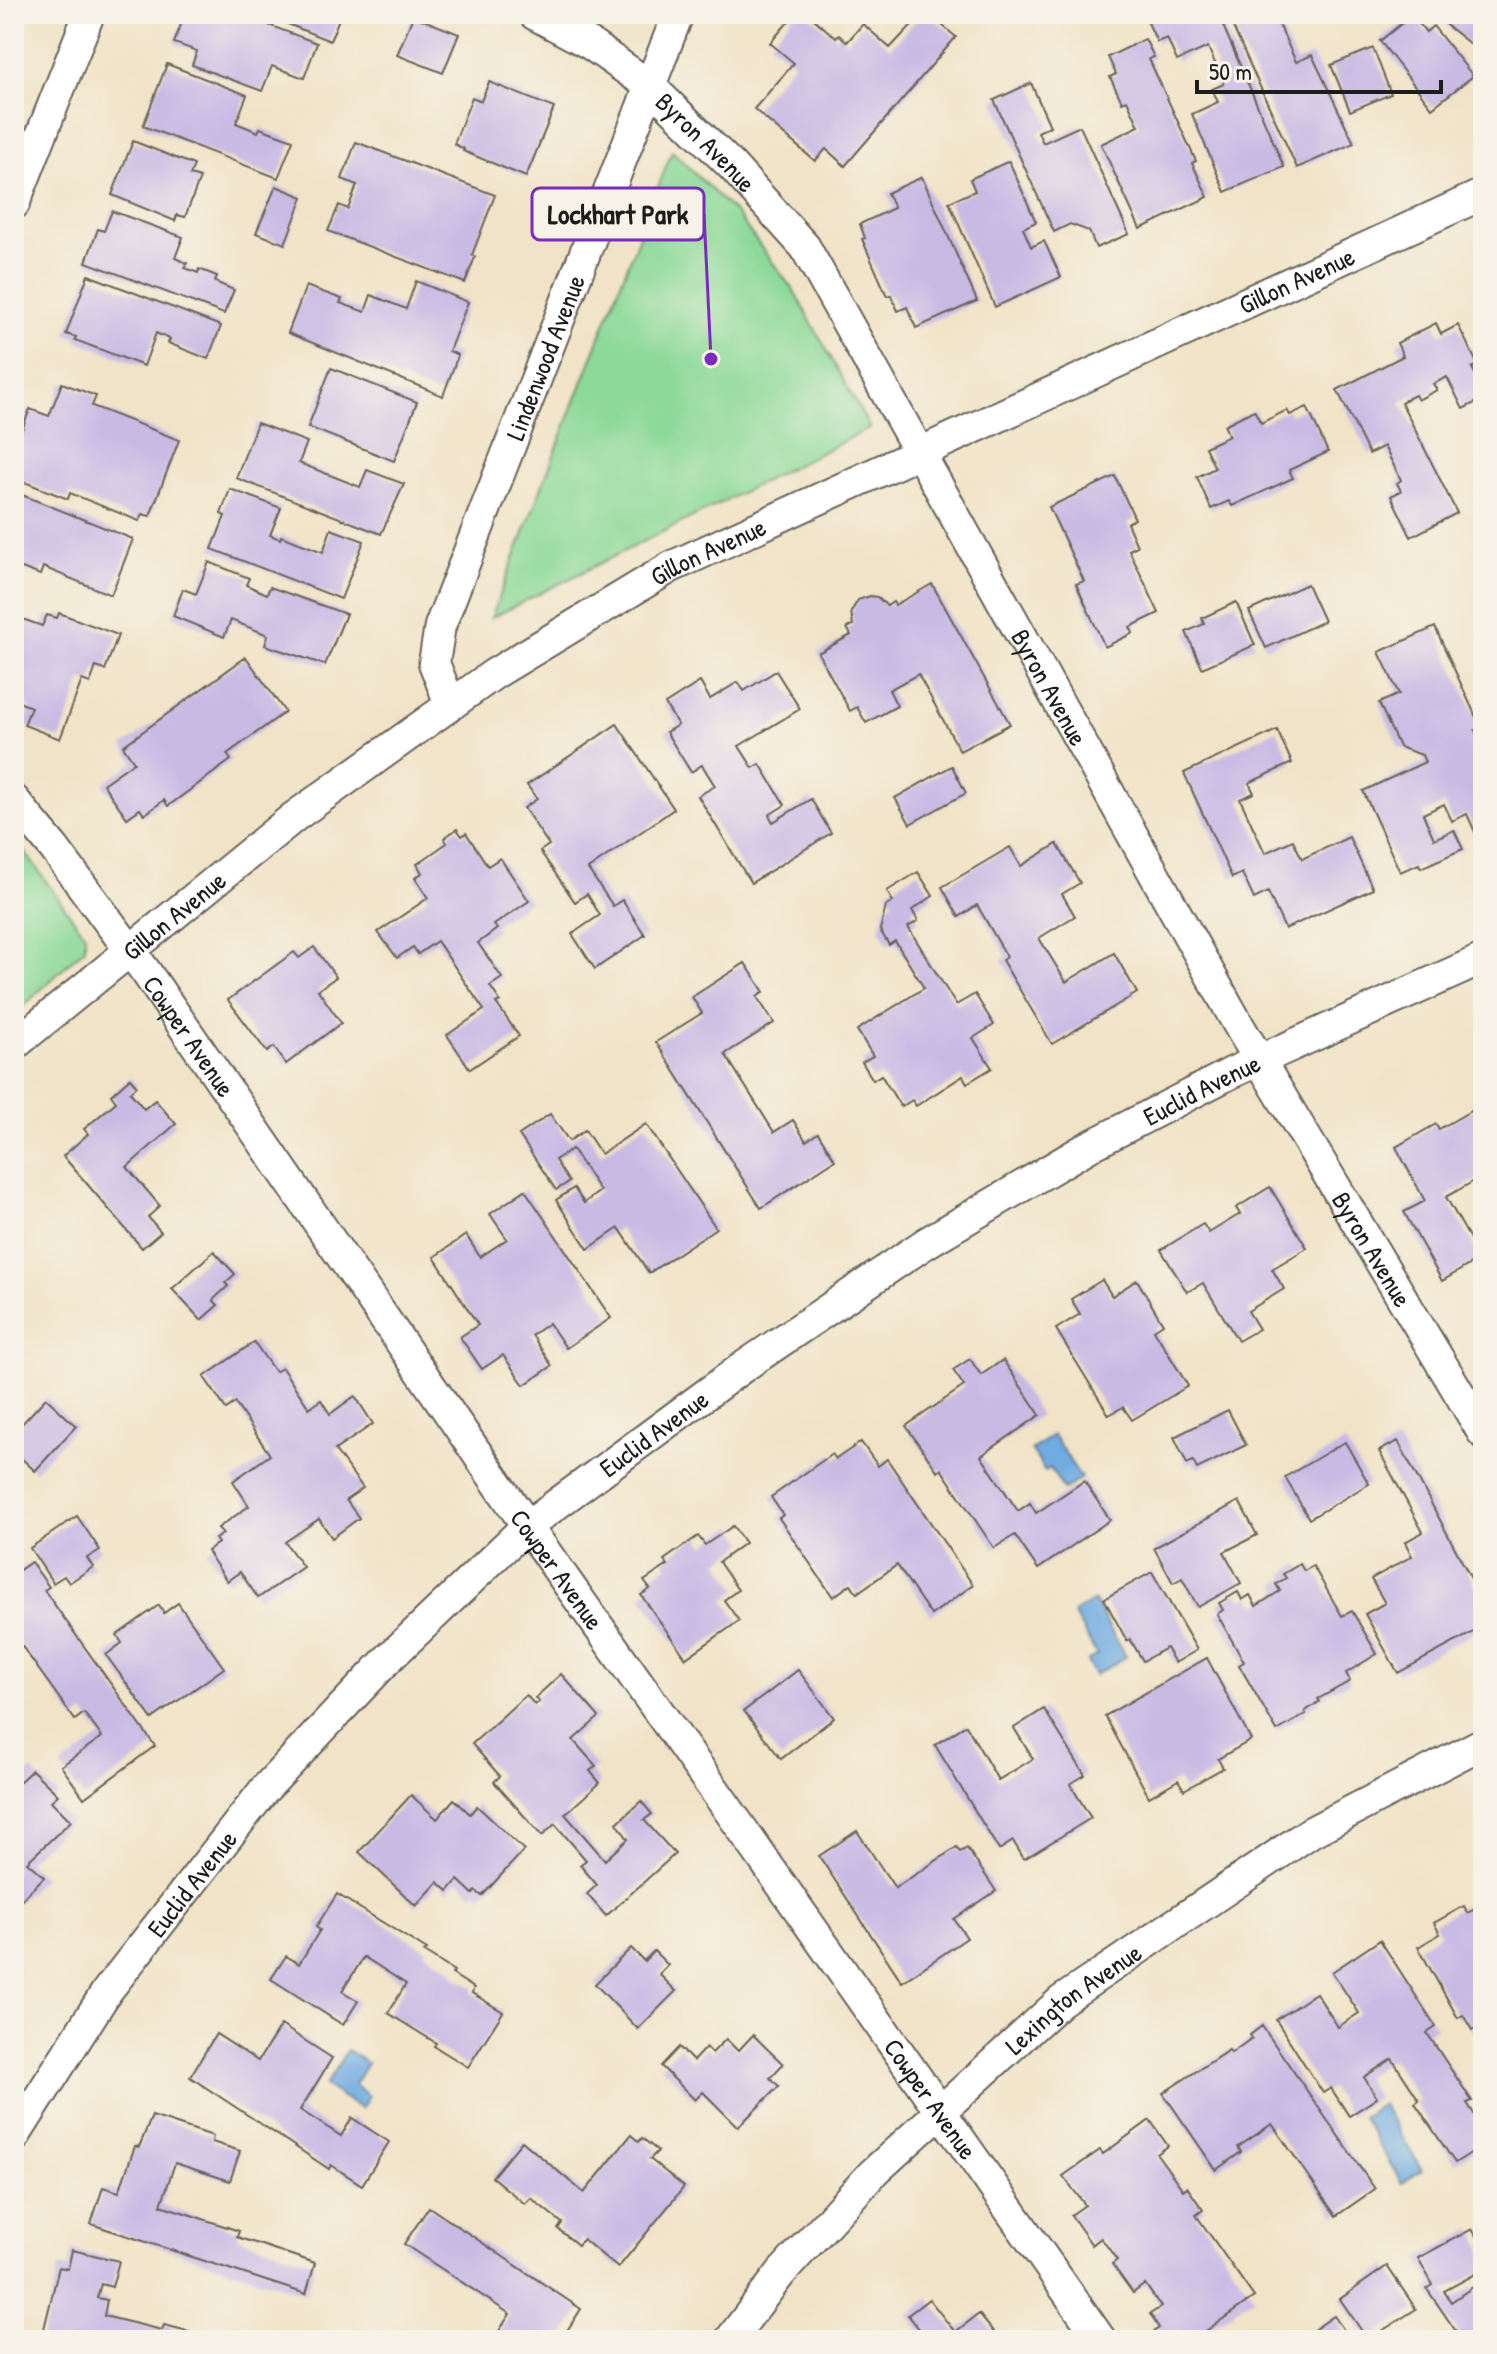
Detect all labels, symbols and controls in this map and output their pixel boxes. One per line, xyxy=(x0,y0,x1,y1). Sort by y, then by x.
scale bar xyxy=(1197,44,1441,94)
text: 50 m xyxy=(1209,55,1252,87)
street label: Byron Avenue xyxy=(649,84,764,199)
callout: Lockhart Park xyxy=(532,188,704,240)
text: Lockhart Park xyxy=(548,195,689,233)
street label: Gillon Avenue xyxy=(1233,238,1360,321)
street label: Lindenwood Avenue xyxy=(497,269,593,445)
street label: Gillon Avenue xyxy=(643,508,771,593)
street label: Byron Avenue xyxy=(1004,622,1097,752)
street label: Gillon Avenue xyxy=(115,862,233,968)
street label: Cowper Avenue xyxy=(136,968,244,1103)
street label: Euclid Avenue xyxy=(1137,1045,1266,1133)
street label: Byron Avenue xyxy=(1325,1185,1421,1313)
street label: Euclid Avenue xyxy=(592,1381,715,1485)
street label: Cowper Avenue xyxy=(503,1502,612,1636)
street label: Euclid Avenue xyxy=(138,1822,244,1944)
street label: Lexington Avenue xyxy=(997,1934,1148,2062)
street label: Cowper Avenue xyxy=(877,2031,986,2166)

